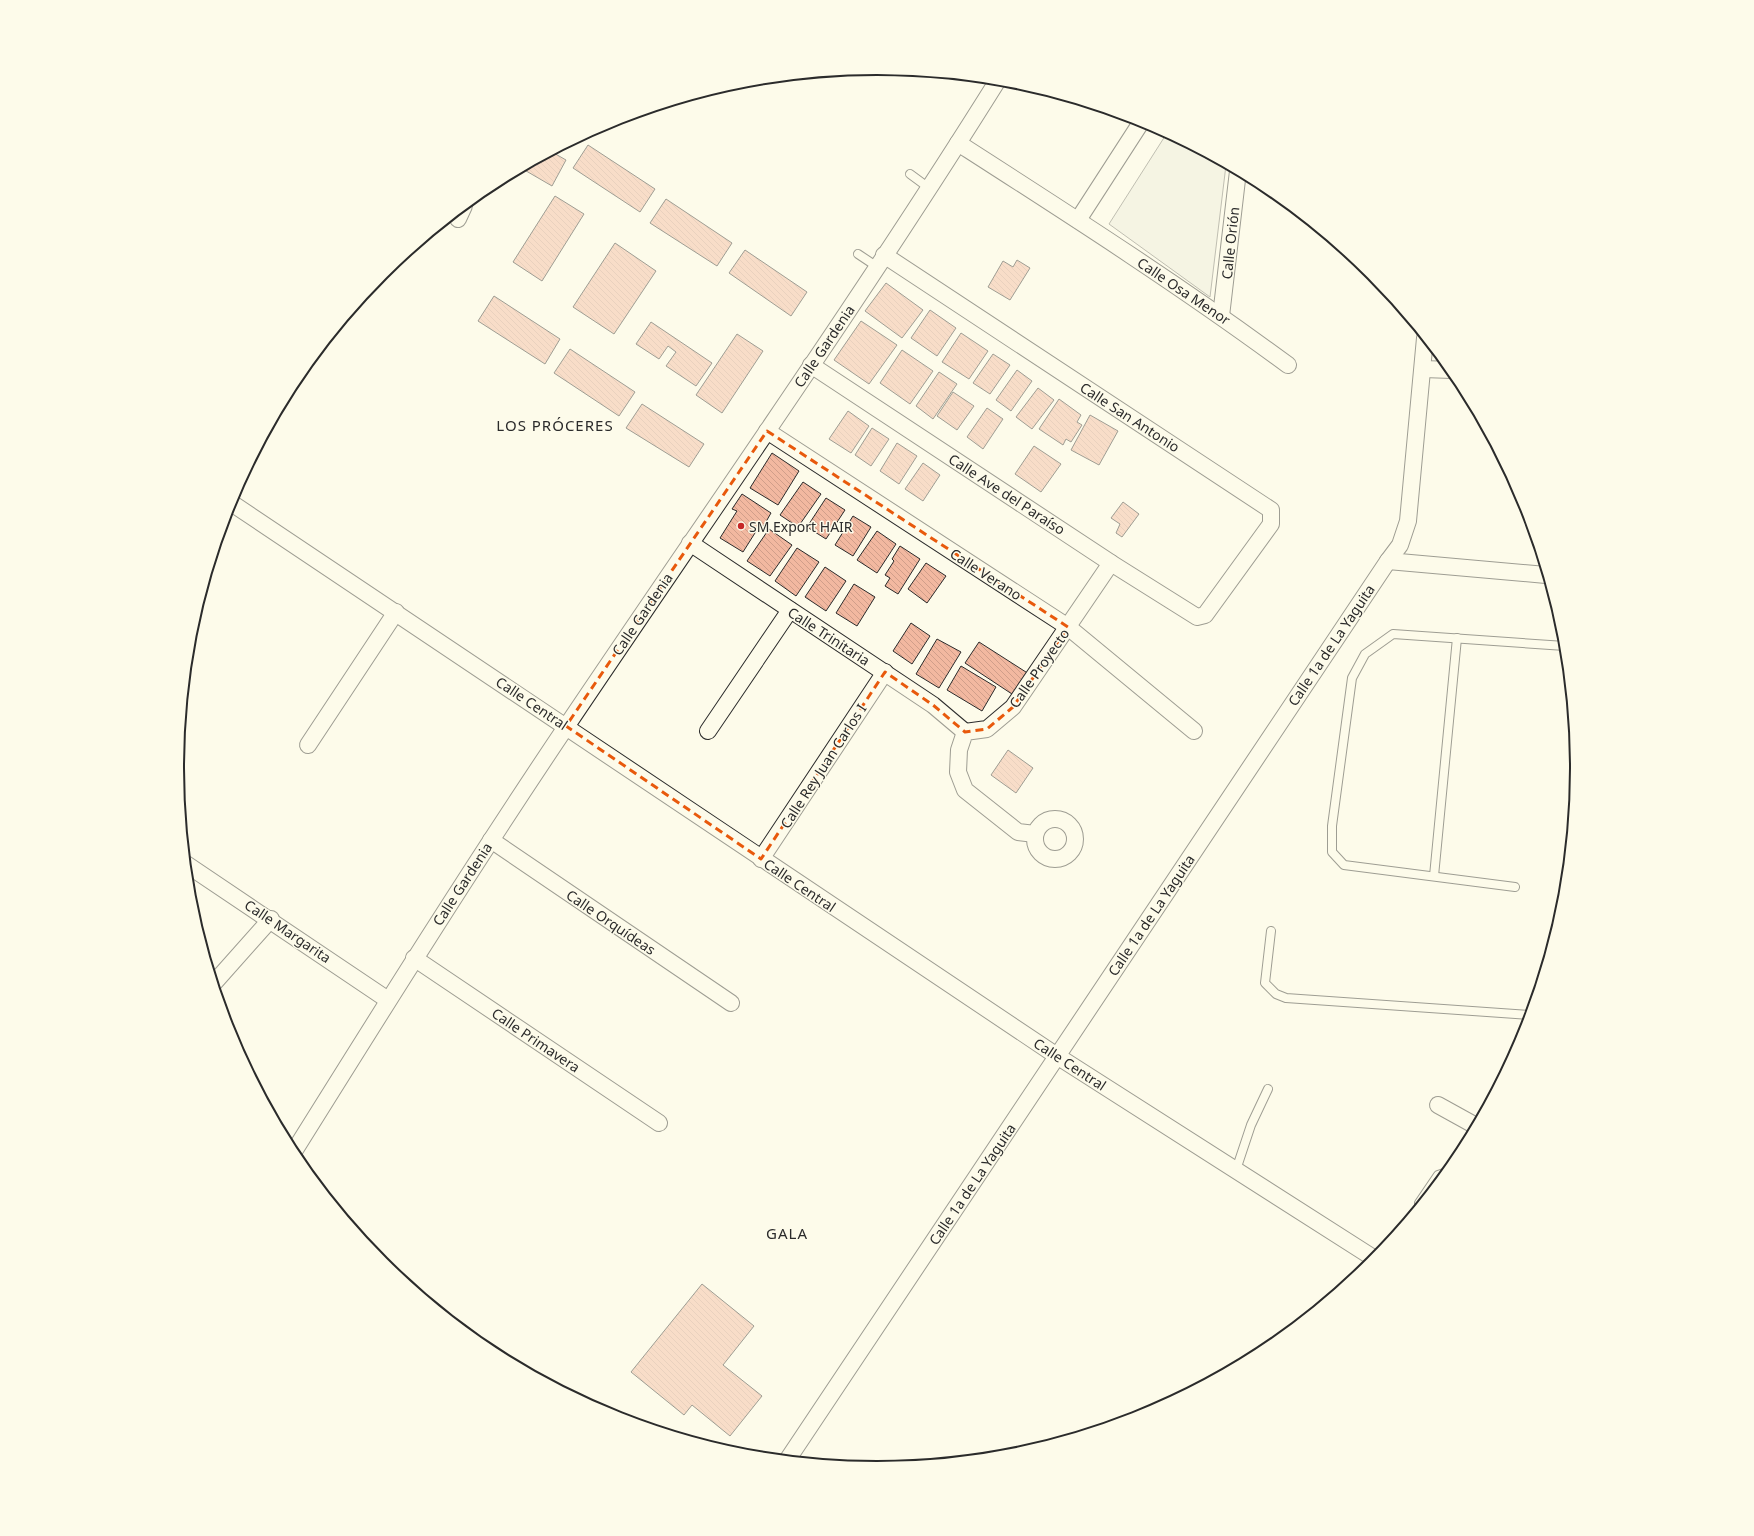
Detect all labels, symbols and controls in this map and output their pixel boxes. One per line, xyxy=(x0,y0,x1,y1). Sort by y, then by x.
street label: Calle Orión xyxy=(1217,206,1243,280)
street label: Calle Osa Menor xyxy=(1134,253,1234,329)
street label: Calle Gardenia xyxy=(789,301,859,391)
street label: Calle San Antonio xyxy=(1077,378,1183,456)
district label: LOS PRÓCERES xyxy=(496,415,614,435)
street label: Calle Ave del Paraíso xyxy=(945,449,1069,539)
place label: SM Export HAIR xyxy=(749,517,853,536)
marker: SM Export HAIR xyxy=(736,521,746,531)
street label: Calle Verano xyxy=(946,544,1026,604)
street label: Calle Gardenia xyxy=(607,569,677,659)
street label: Calle 1a de La Yaguita xyxy=(1283,580,1379,710)
street label: Calle Trinitaria xyxy=(784,602,874,670)
street label: Calle Proyecto xyxy=(1005,624,1073,712)
street label: Calle Central xyxy=(492,672,572,734)
street label: Calle Rey Juan Carlos I xyxy=(776,700,871,832)
street label: Calle Gardenia xyxy=(428,839,496,929)
street label: Calle 1a de La Yaguita xyxy=(1103,850,1199,980)
street label: Calle Central xyxy=(760,854,840,916)
street label: Calle Orquídeas xyxy=(563,885,660,959)
street label: Calle Margarita xyxy=(241,895,335,967)
street label: Calle Primavera xyxy=(488,1003,584,1077)
street label: Calle Central xyxy=(1030,1033,1110,1095)
street label: Calle 1a de La Yaguita xyxy=(924,1119,1020,1249)
district label: GALA xyxy=(766,1223,808,1243)

